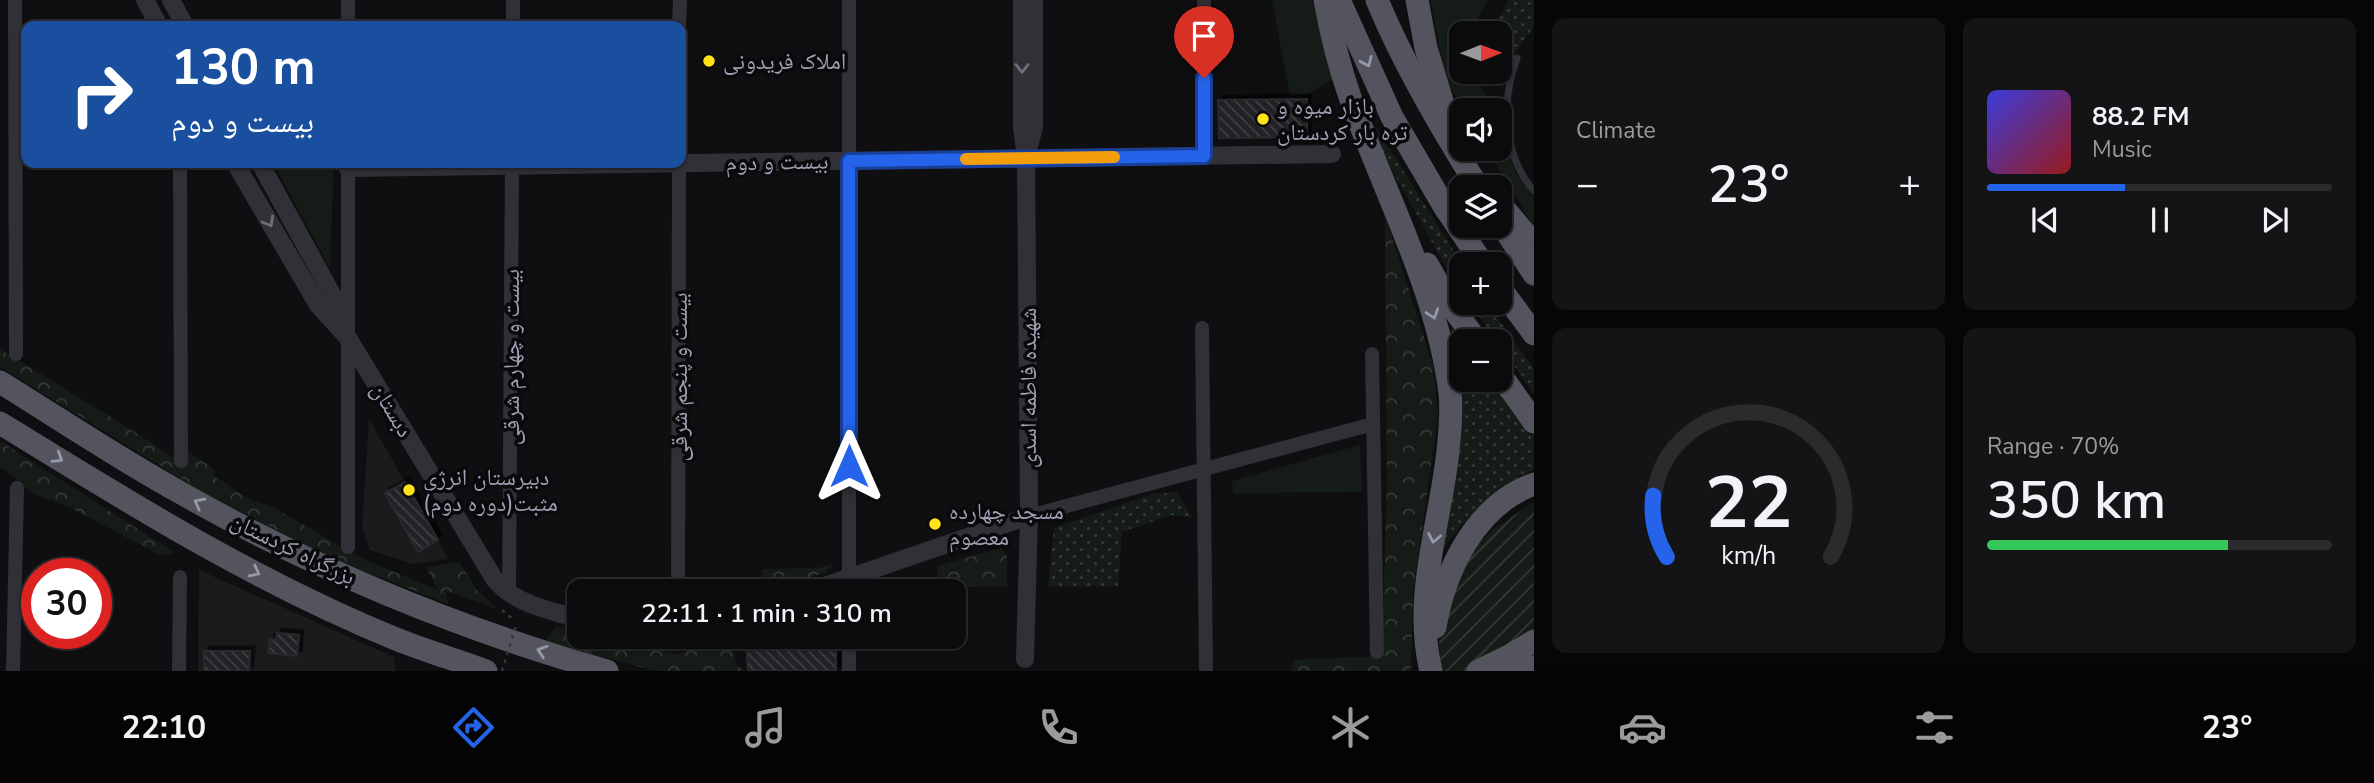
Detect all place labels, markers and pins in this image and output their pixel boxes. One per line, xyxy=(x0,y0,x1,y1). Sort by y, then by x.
pin xyxy=(1174,6,1234,78)
place label: املاک فریدونی xyxy=(723,46,846,77)
marker: املاک فریدونی xyxy=(701,53,717,69)
place label: بازار میوه و تره بار کردستان xyxy=(1277,91,1408,148)
marker: بازار میوه و تره بار کردستان xyxy=(1255,111,1271,127)
place label: دبیرستان انرژی مثبت(دوره دوم) xyxy=(423,462,558,519)
marker: دبیرستان انرژی مثبت(دوره دوم) xyxy=(401,482,417,498)
place label: مسجد چهارده معصوم xyxy=(949,496,1064,553)
marker: مسجد چهارده معصوم xyxy=(927,516,943,532)

